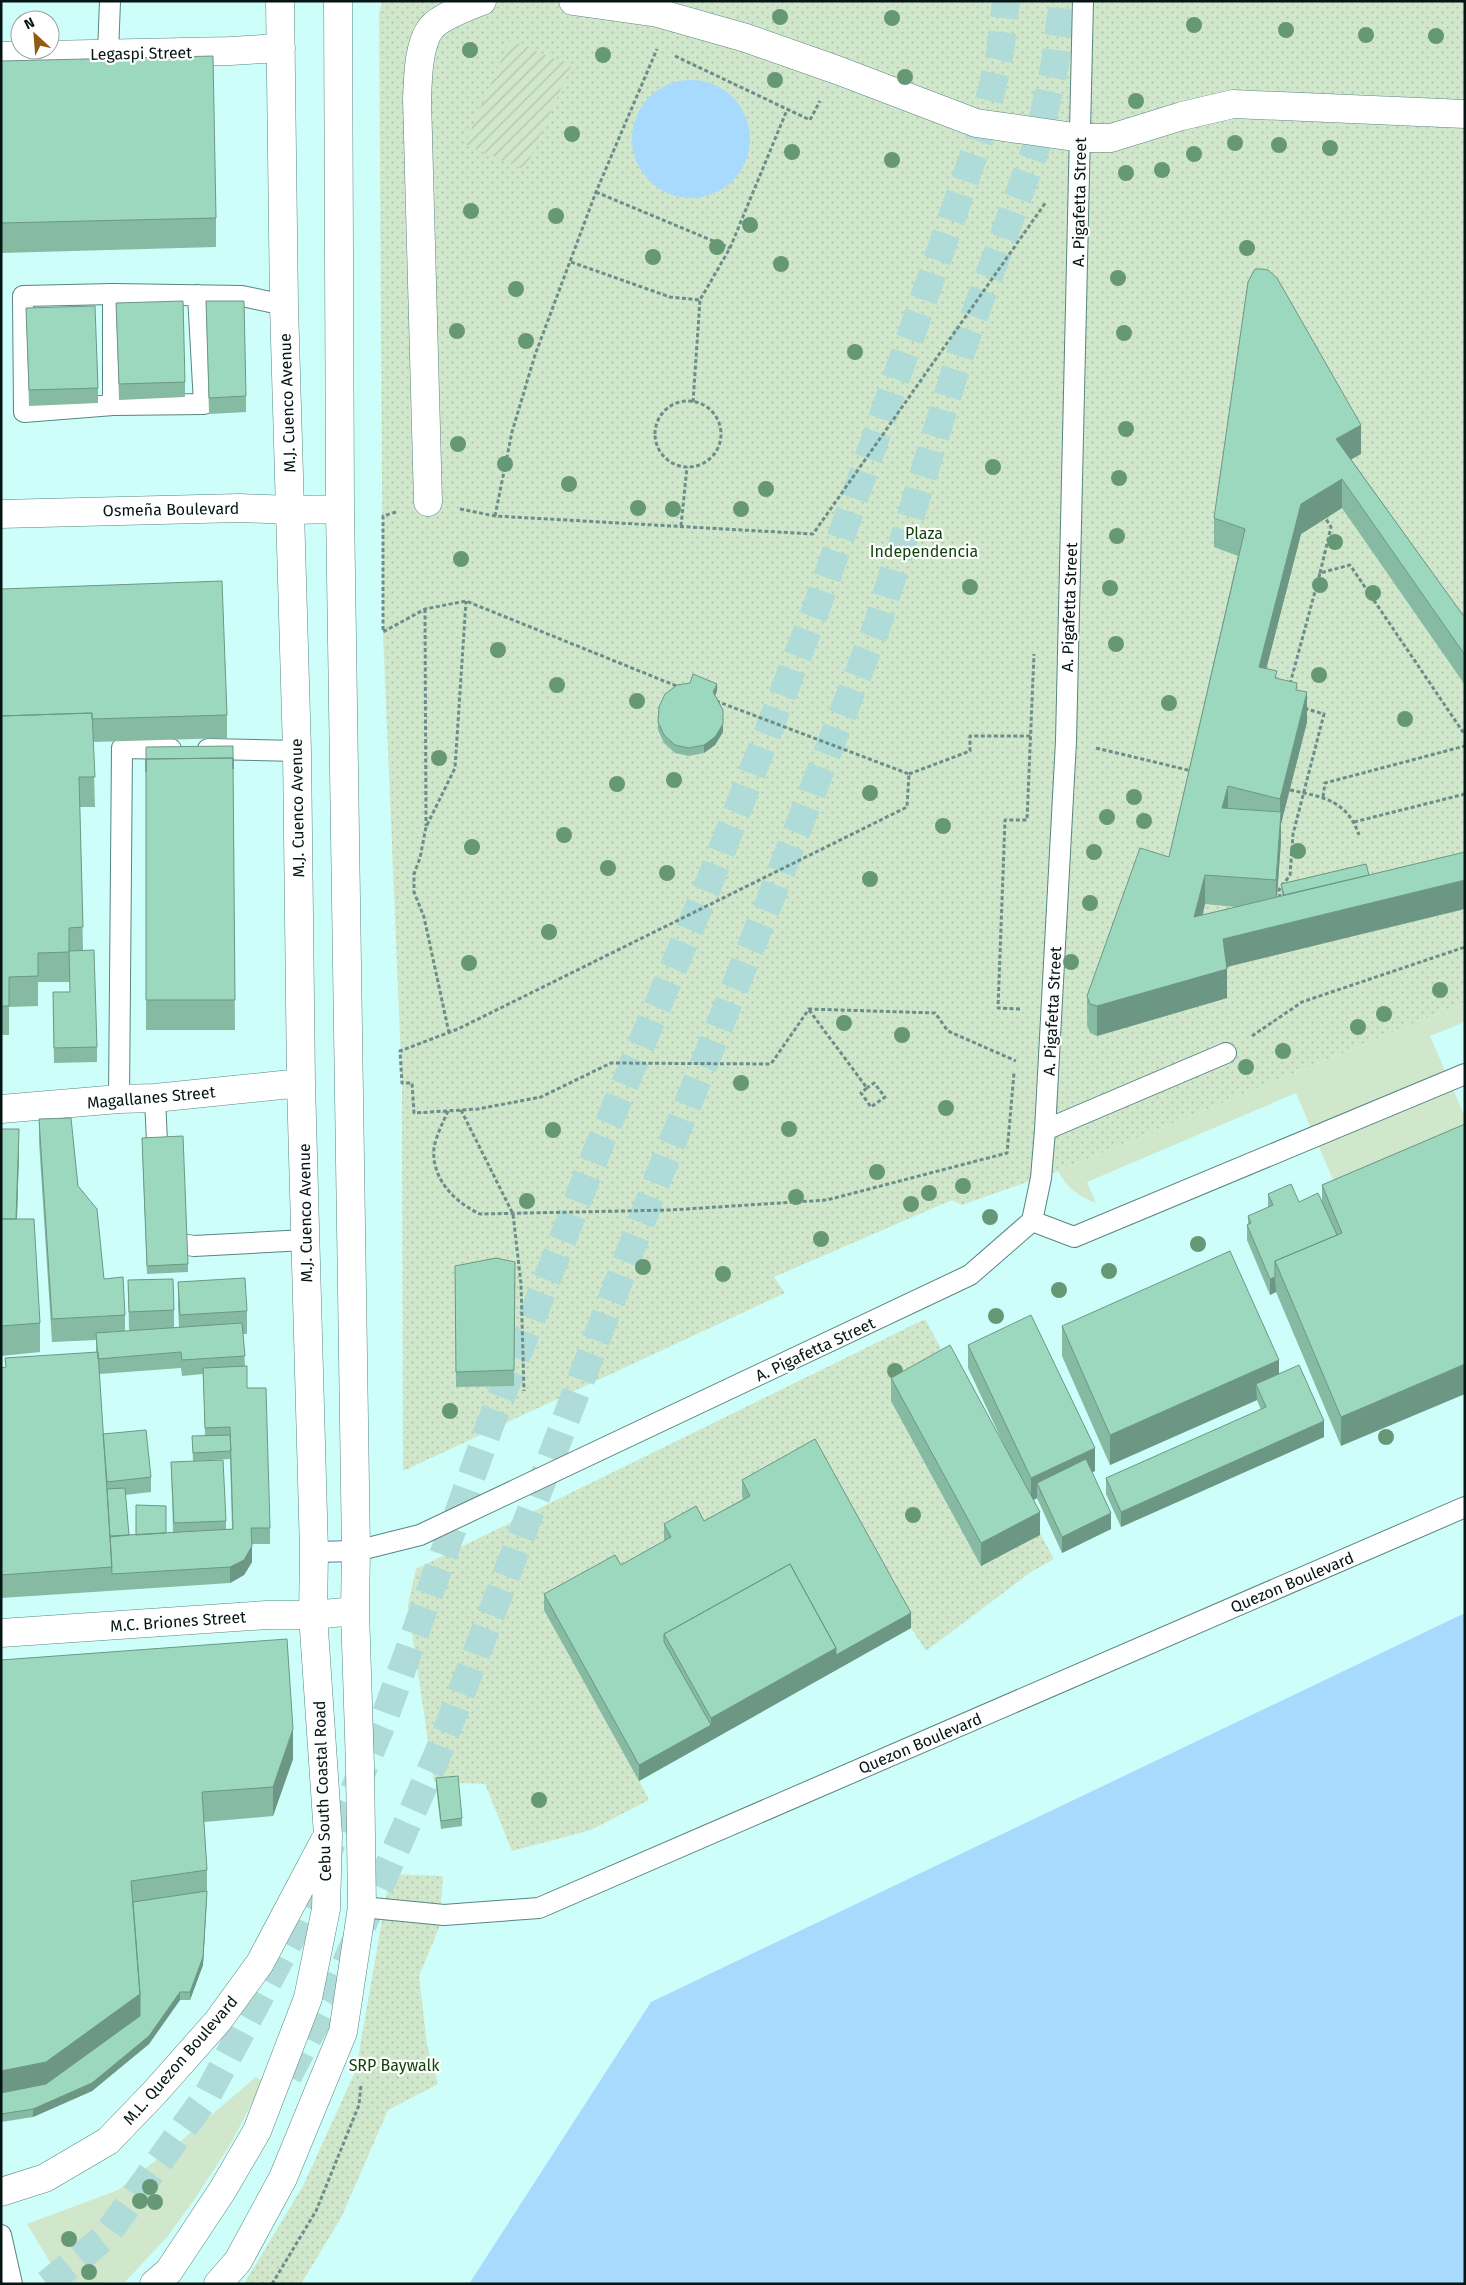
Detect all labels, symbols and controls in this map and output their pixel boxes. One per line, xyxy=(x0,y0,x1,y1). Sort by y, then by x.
north arrow xyxy=(10,10,60,60)
text: N xyxy=(22,14,37,33)
street label: Legaspi Street xyxy=(90,43,192,64)
street label: A. Pigafetta Street xyxy=(1069,137,1090,267)
street label: M.J. Cuenco Avenue xyxy=(276,333,299,473)
street label: Osmeña Boulevard xyxy=(103,499,239,520)
park label: Plaza Independencia xyxy=(870,524,978,561)
street label: A. Pigafetta Street xyxy=(1058,542,1081,672)
street label: M.J. Cuenco Avenue xyxy=(287,738,308,878)
street label: A. Pigafetta Street xyxy=(1040,946,1065,1076)
street label: Magallanes Street xyxy=(86,1082,216,1113)
street label: M.J. Cuenco Avenue xyxy=(295,1143,316,1283)
street label: A. Pigafetta Street xyxy=(752,1313,878,1385)
street label: Quezon Boulevard xyxy=(1228,1548,1357,1617)
street label: M.C. Briones Street xyxy=(110,1607,247,1636)
street label: Cebu South Coastal Road xyxy=(310,1700,335,1882)
street label: Quezon Boulevard xyxy=(856,1709,985,1778)
street label: M.L. Quezon Boulevard xyxy=(119,1992,241,2129)
park label: SRP Baywalk xyxy=(349,2056,440,2075)

